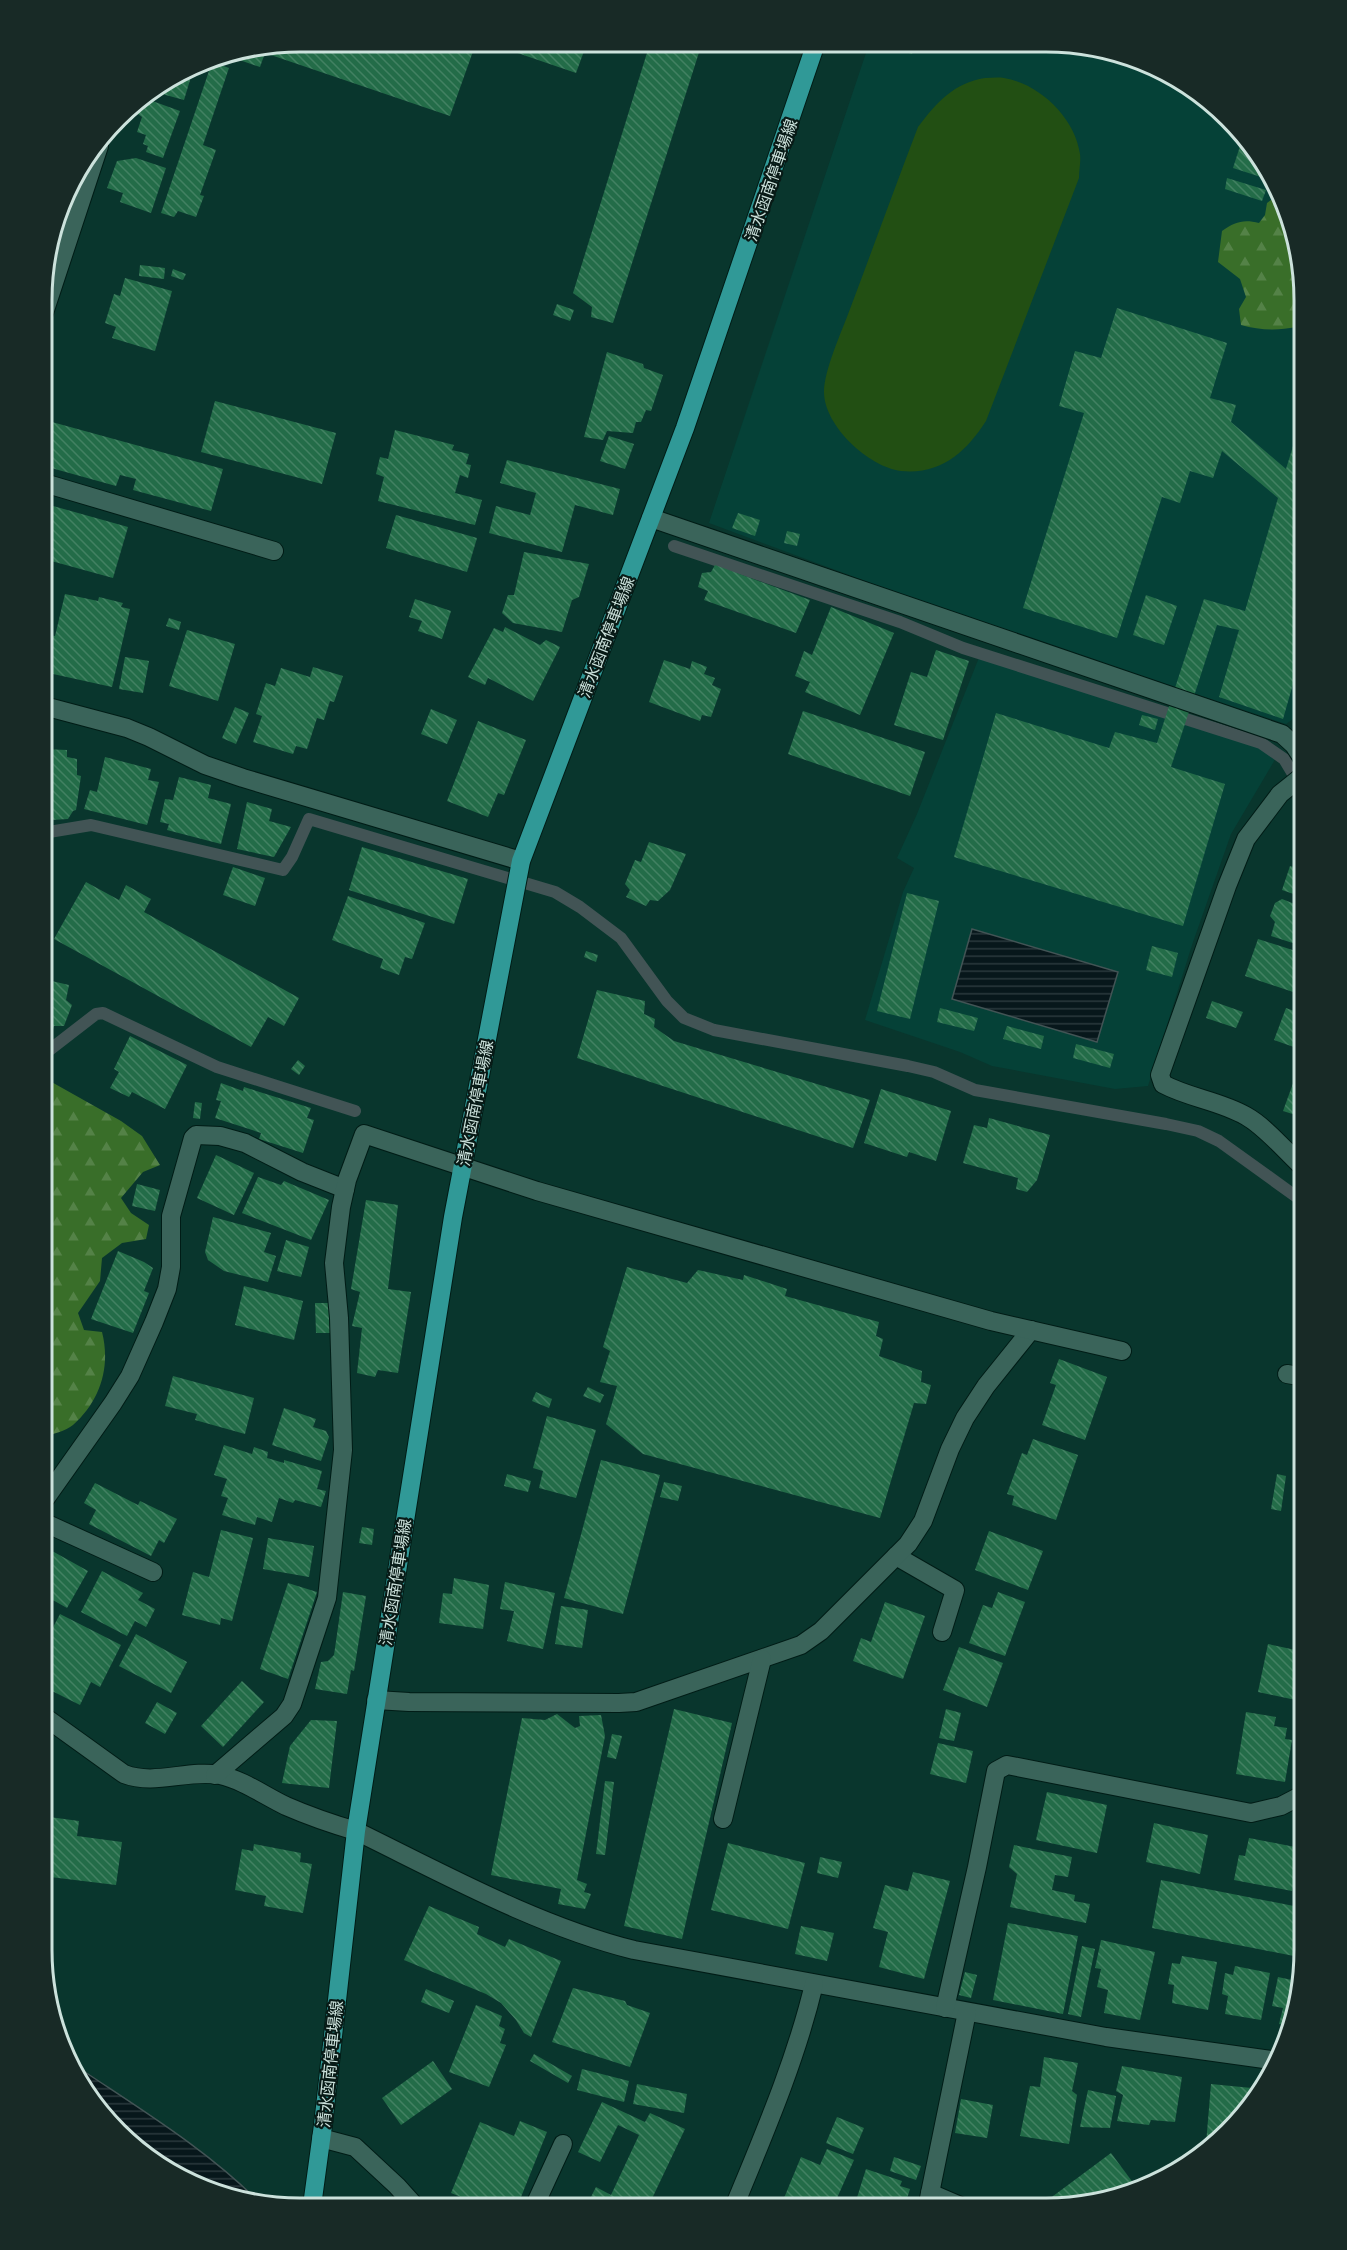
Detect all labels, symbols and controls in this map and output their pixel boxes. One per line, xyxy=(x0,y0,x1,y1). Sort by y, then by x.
street label: 清水函南停車場線 xyxy=(742,117,801,244)
street label: 清水函南停車場線 xyxy=(575,574,638,700)
street label: 清水函南停車場線 xyxy=(454,1038,497,1168)
street label: 清水函南停車場線 xyxy=(376,1517,415,1647)
street label: 清水函南停車場線 xyxy=(314,1999,347,2129)

